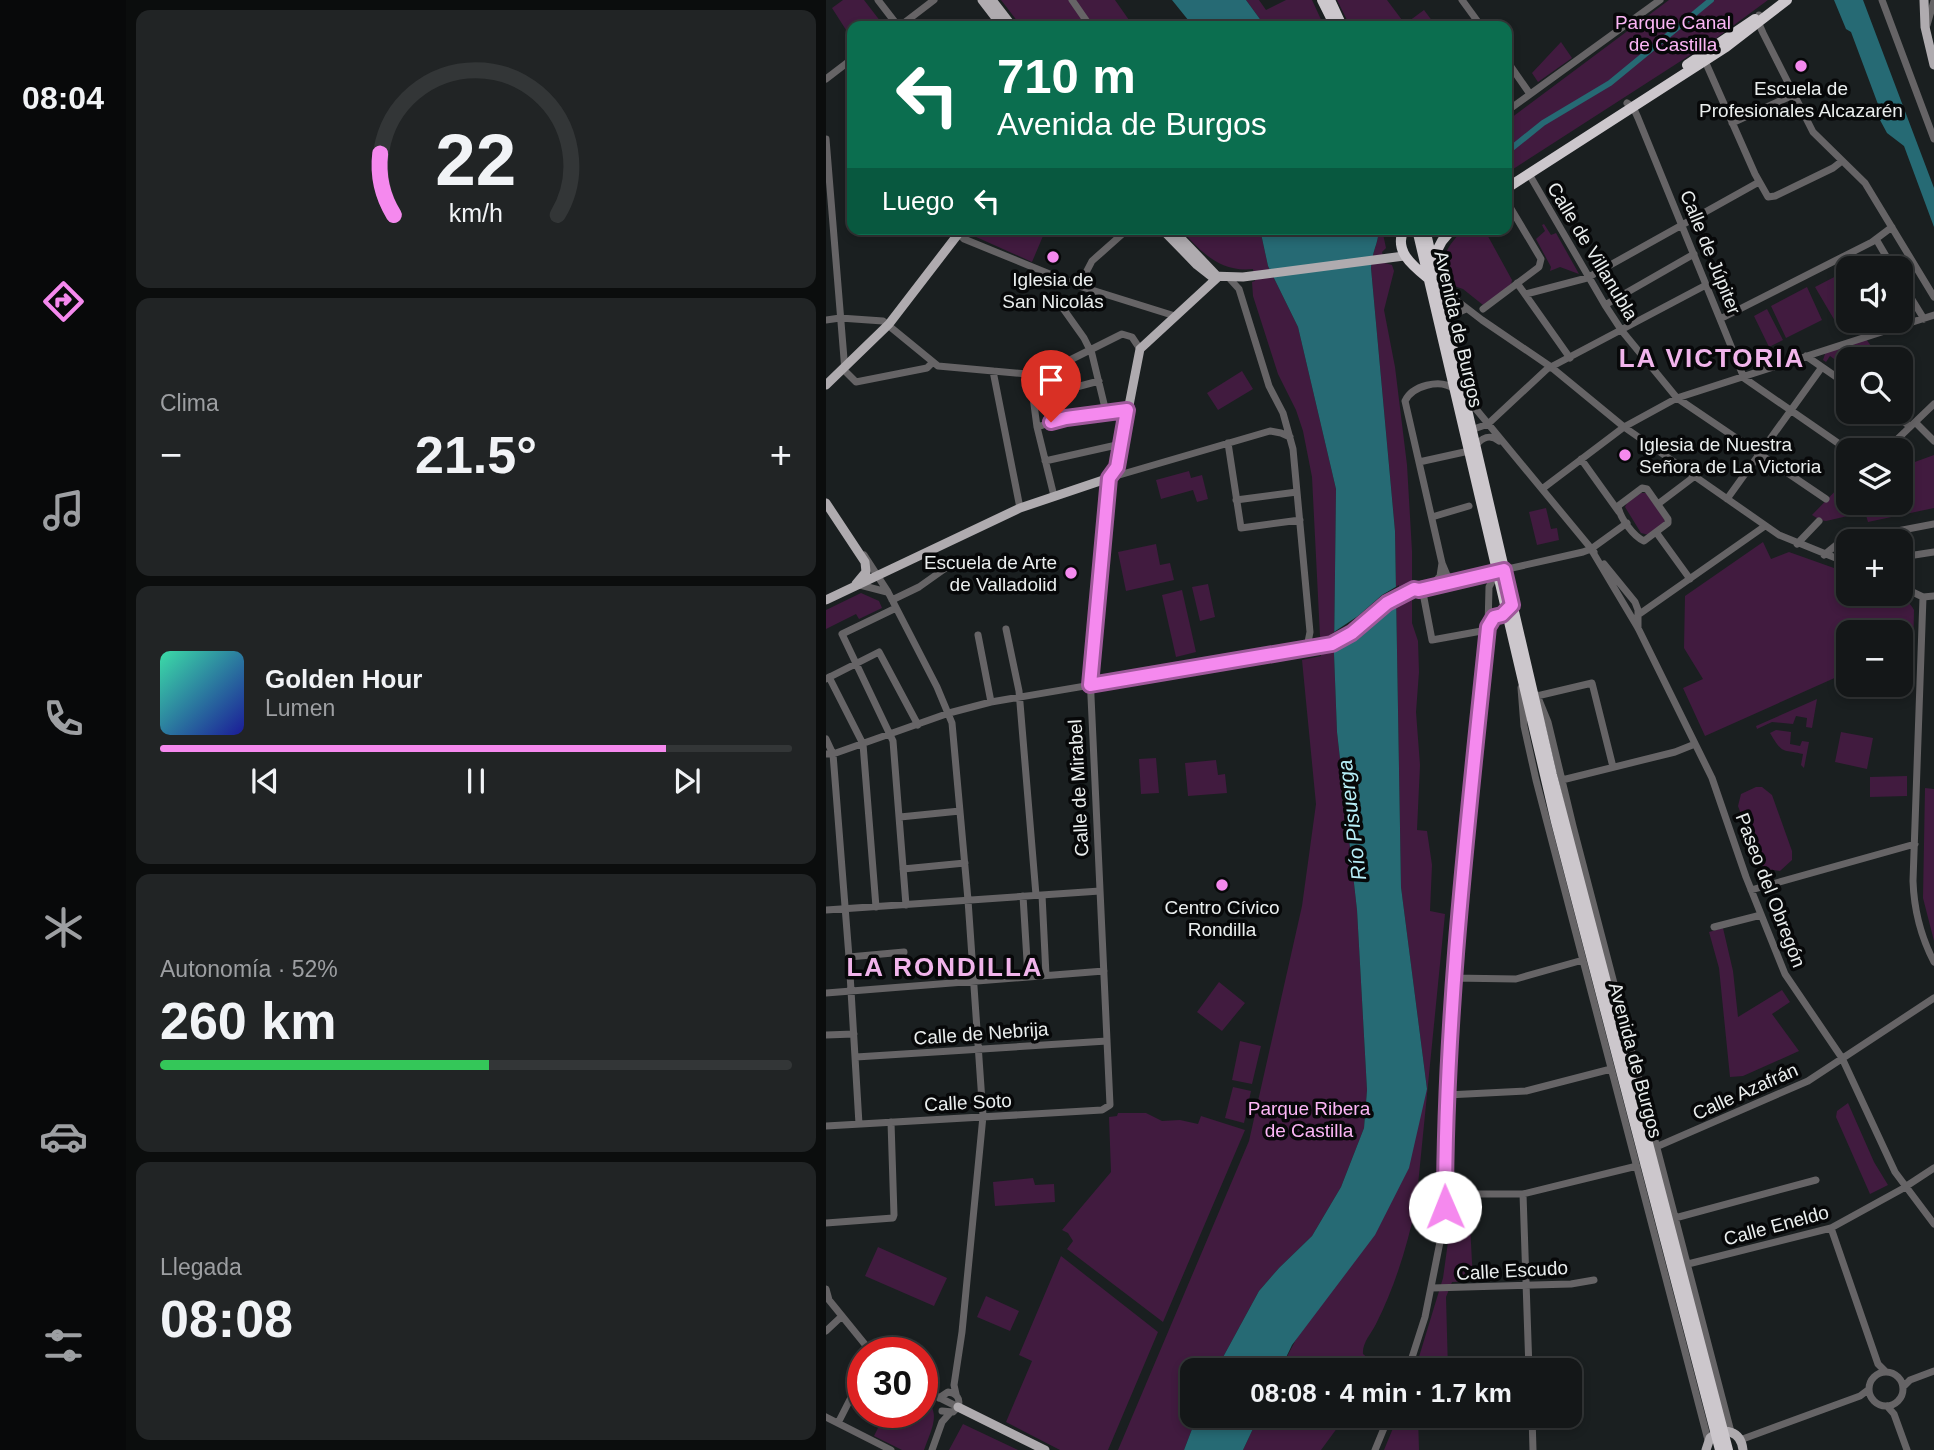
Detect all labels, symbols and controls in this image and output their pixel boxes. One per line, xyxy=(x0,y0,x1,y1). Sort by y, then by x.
park label: Parque Canal de Castilla xyxy=(1615,12,1731,55)
icon: left xyxy=(882,49,973,140)
text: 710 m xyxy=(997,49,1136,103)
marker: Escuela de Profesionales Alcazarén xyxy=(1793,58,1809,74)
place label: Escuela de Profesionales Alcazarén xyxy=(1699,78,1903,121)
text: 08:04 xyxy=(22,80,104,116)
text: Avenida de Burgos xyxy=(997,106,1267,142)
text: 22 xyxy=(436,119,516,200)
street label: Calle de Villanubla xyxy=(1543,179,1642,324)
icon: left xyxy=(968,182,1006,220)
text: Luego xyxy=(882,186,954,216)
street label: Calle de Júpiter xyxy=(1676,187,1745,318)
text: km/h xyxy=(449,199,503,227)
marker: Iglesia de San Nicolás xyxy=(1045,249,1061,265)
street label: Avenida de Burgos xyxy=(1430,249,1487,410)
map controls xyxy=(1836,256,1913,697)
button: sound xyxy=(1836,256,1913,333)
place label: Iglesia de San Nicolás xyxy=(1002,269,1104,312)
icon: directions xyxy=(39,277,88,326)
district label: LA VICTORIA xyxy=(1619,343,1805,373)
button: search xyxy=(1836,347,1913,424)
pin xyxy=(1021,350,1081,422)
icon: arrive xyxy=(1032,361,1070,399)
text: Clima xyxy=(160,390,219,416)
text: 21.5° xyxy=(415,426,537,484)
text: − xyxy=(160,434,182,476)
text: + xyxy=(770,434,792,476)
place label: Iglesia de Nuestra Señora de La Victoria xyxy=(1639,434,1822,477)
button: layers xyxy=(1836,438,1913,515)
marker: Iglesia de Nuestra Señora de La Victoria xyxy=(1617,447,1633,463)
icon: music xyxy=(39,486,88,535)
button: + xyxy=(1836,529,1913,606)
place label: Escuela de Arte de Valladolid xyxy=(924,552,1057,595)
marker: Escuela de Arte de Valladolid xyxy=(1063,565,1079,581)
button: − xyxy=(1836,620,1913,697)
text: Golden Hour xyxy=(265,664,422,694)
icon: phone xyxy=(39,694,88,743)
text: Lumen xyxy=(265,695,335,721)
street label: Calle de Mirabel xyxy=(1064,719,1093,857)
water label: Río Pisuerga xyxy=(1333,758,1370,882)
icon: previous xyxy=(246,762,284,800)
icon: pause xyxy=(457,762,495,800)
icon: next xyxy=(668,762,706,800)
street label: Paseo del Obregón xyxy=(1731,810,1810,970)
marker: Centro Cívico Rondilla xyxy=(1214,877,1230,893)
place label: Centro Cívico Rondilla xyxy=(1164,897,1280,940)
icon: climate xyxy=(39,903,88,952)
district label: LA RONDILLA xyxy=(846,952,1044,982)
text: Autonomía · 52% xyxy=(160,956,338,982)
street label: Avenida de Burgos xyxy=(1605,980,1666,1140)
text: 260 km xyxy=(160,992,336,1050)
street label: Calle de Nebrija xyxy=(913,1018,1050,1049)
street label: Calle Azafrán xyxy=(1689,1059,1801,1124)
street label: Calle Soto xyxy=(924,1090,1012,1115)
park label: Parque Ribera de Castilla xyxy=(1248,1098,1371,1141)
icon: car xyxy=(39,1112,88,1161)
position arrow xyxy=(1408,1170,1482,1244)
street label: Calle Eneldo xyxy=(1721,1201,1831,1250)
text: Llegada xyxy=(160,1254,242,1280)
street label: Calle Escudo xyxy=(1456,1257,1568,1284)
text: 08:08 xyxy=(160,1290,293,1348)
icon: filters xyxy=(39,1321,88,1370)
speed limit sign: 30 xyxy=(847,1337,938,1428)
text: 08:08 · 4 min · 1.7 km xyxy=(1250,1378,1512,1408)

